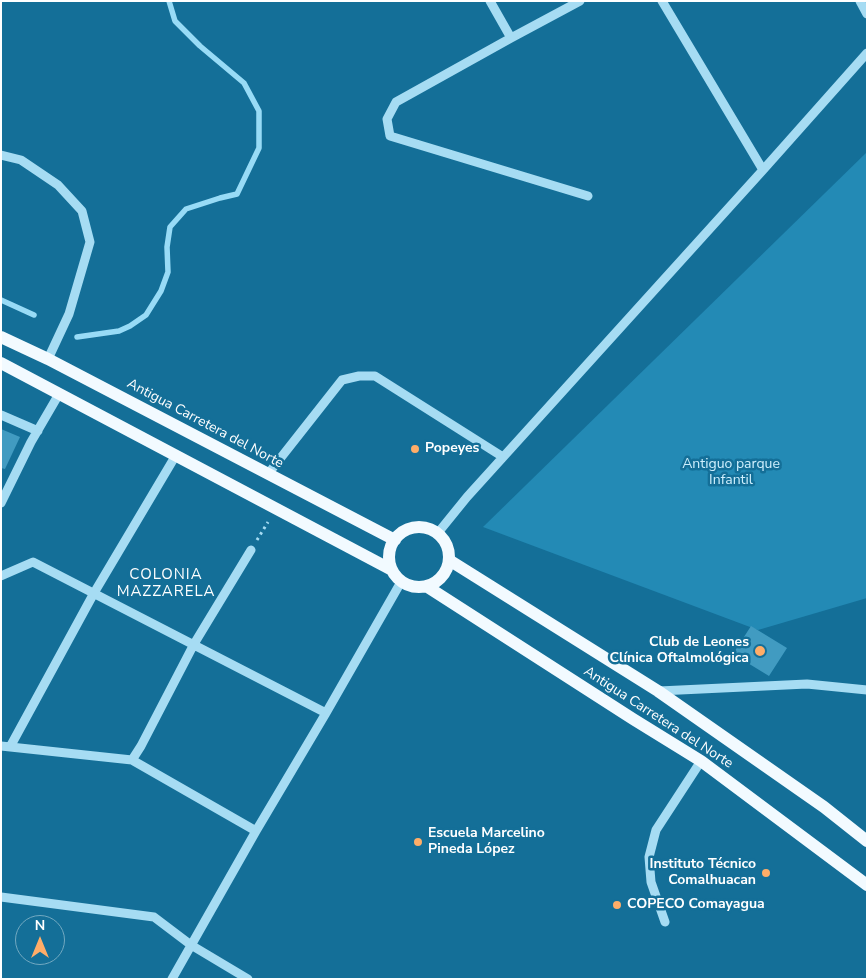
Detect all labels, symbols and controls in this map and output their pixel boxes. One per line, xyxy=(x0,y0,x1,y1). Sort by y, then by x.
street label: Antigua Carretera del Norte xyxy=(124,376,286,472)
place label: Popeyes xyxy=(425,441,479,457)
marker: Popeyes xyxy=(409,443,421,455)
park label: Antiguo parque Infantil xyxy=(682,457,780,490)
district label: COLONIA MAZZARELA xyxy=(116,566,216,601)
place label: Club de Leones Clínica Oftalmológica xyxy=(609,635,749,668)
marker: Club de Leones Clínica Oftalmológica xyxy=(753,644,767,658)
street label: Antigua Carretera del Norte xyxy=(580,663,736,773)
place label: Escuela Marcelino Pineda López xyxy=(428,826,545,859)
marker: Escuela Marcelino Pineda López xyxy=(412,836,424,848)
place label: Instituto Técnico Comalhuacan xyxy=(649,857,756,890)
marker: Instituto Técnico Comalhuacan xyxy=(760,867,772,879)
place label: COPECO Comayagua xyxy=(627,897,765,913)
marker: COPECO Comayagua xyxy=(611,899,623,911)
north arrow xyxy=(15,915,65,965)
text: N xyxy=(35,916,45,935)

